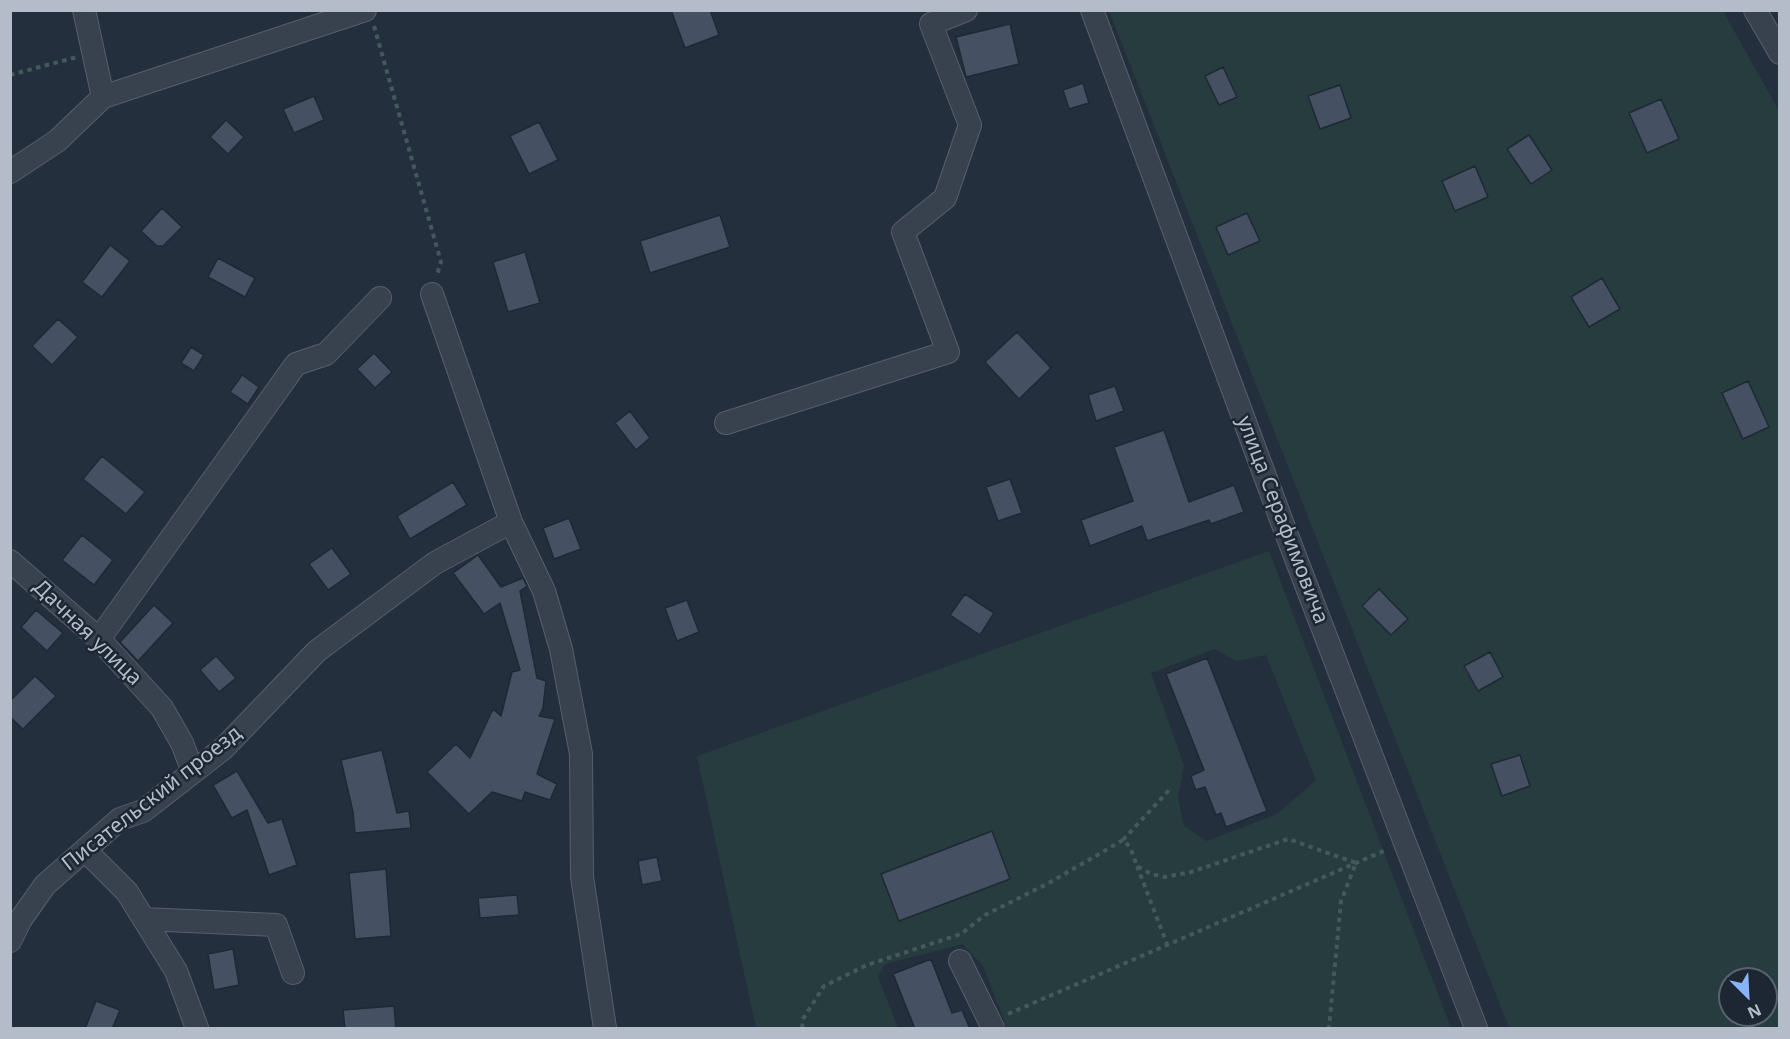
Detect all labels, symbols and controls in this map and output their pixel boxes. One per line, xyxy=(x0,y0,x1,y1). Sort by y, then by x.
street label: улица Серафимовича xyxy=(1231,413,1333,627)
street label: Дачная улица xyxy=(28,575,146,691)
street label: Писательский проезд xyxy=(57,721,247,877)
north arrow xyxy=(1718,967,1778,1027)
text: N xyxy=(1744,999,1765,1024)

